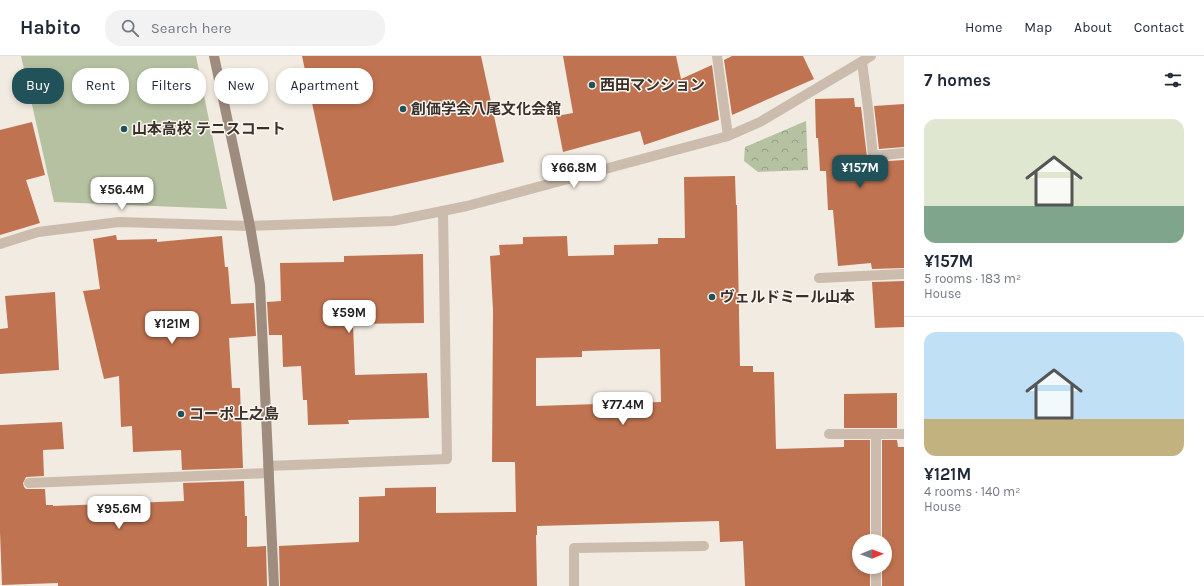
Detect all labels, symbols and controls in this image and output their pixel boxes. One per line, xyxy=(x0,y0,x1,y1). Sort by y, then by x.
search box xyxy=(105,10,385,46)
text: Habito xyxy=(20,17,81,39)
icon: search xyxy=(119,17,141,39)
text: Search here xyxy=(151,19,231,37)
text: Home xyxy=(965,19,1002,36)
text: Map xyxy=(1024,19,1052,36)
text: About xyxy=(1074,19,1112,36)
text: Contact xyxy=(1134,19,1184,36)
chip: Buy xyxy=(12,68,64,104)
chip: Rent xyxy=(72,68,129,104)
chip: Filters xyxy=(137,68,206,104)
chip: New xyxy=(214,68,268,104)
chip: Apartment xyxy=(276,68,373,104)
icon: filters xyxy=(1162,69,1184,91)
text: 7 homes xyxy=(924,70,991,90)
place label: 西田マンション xyxy=(600,76,705,94)
marker: 西田マンション xyxy=(587,80,597,90)
place label: 創価学会八尾文化会舘 xyxy=(411,100,561,118)
marker: 創価学会八尾文化会舘 xyxy=(398,104,408,114)
place label: 山本高校 テニスコート xyxy=(132,120,286,138)
marker: 山本高校 テニスコート xyxy=(119,124,129,134)
icon: home xyxy=(1018,145,1090,217)
pin: ¥66.8M xyxy=(541,155,607,189)
pin: ¥157M xyxy=(832,155,888,189)
text: ¥66.8M xyxy=(551,160,597,175)
text: ¥157M xyxy=(841,160,879,175)
pin: ¥56.4M xyxy=(89,177,155,211)
text: ¥56.4M xyxy=(100,182,144,197)
text: ¥157M xyxy=(924,251,973,271)
text: 5 rooms · 183 m² xyxy=(924,271,1021,286)
text: House xyxy=(924,286,961,301)
place label: ヴェルドミール山本 xyxy=(720,288,855,306)
marker: ヴェルドミール山本 xyxy=(707,292,717,302)
pin: ¥59M xyxy=(325,300,373,334)
text: ¥59M xyxy=(332,305,366,320)
pin: ¥121M xyxy=(144,311,200,345)
text: ¥121M xyxy=(154,316,190,331)
icon: home xyxy=(1018,358,1090,430)
pin: ¥77.4M xyxy=(590,392,656,426)
text: ¥77.4M xyxy=(602,397,644,412)
place label: コーポ上之島 xyxy=(189,405,279,423)
marker: コーポ上之島 xyxy=(176,409,186,419)
text: ¥121M xyxy=(924,464,971,484)
text: 4 rooms · 140 m² xyxy=(924,484,1020,499)
pin: ¥95.6M xyxy=(86,496,152,530)
text: House xyxy=(924,499,961,514)
text: ¥95.6M xyxy=(96,501,142,516)
north arrow xyxy=(852,534,892,574)
map controls xyxy=(852,534,892,574)

